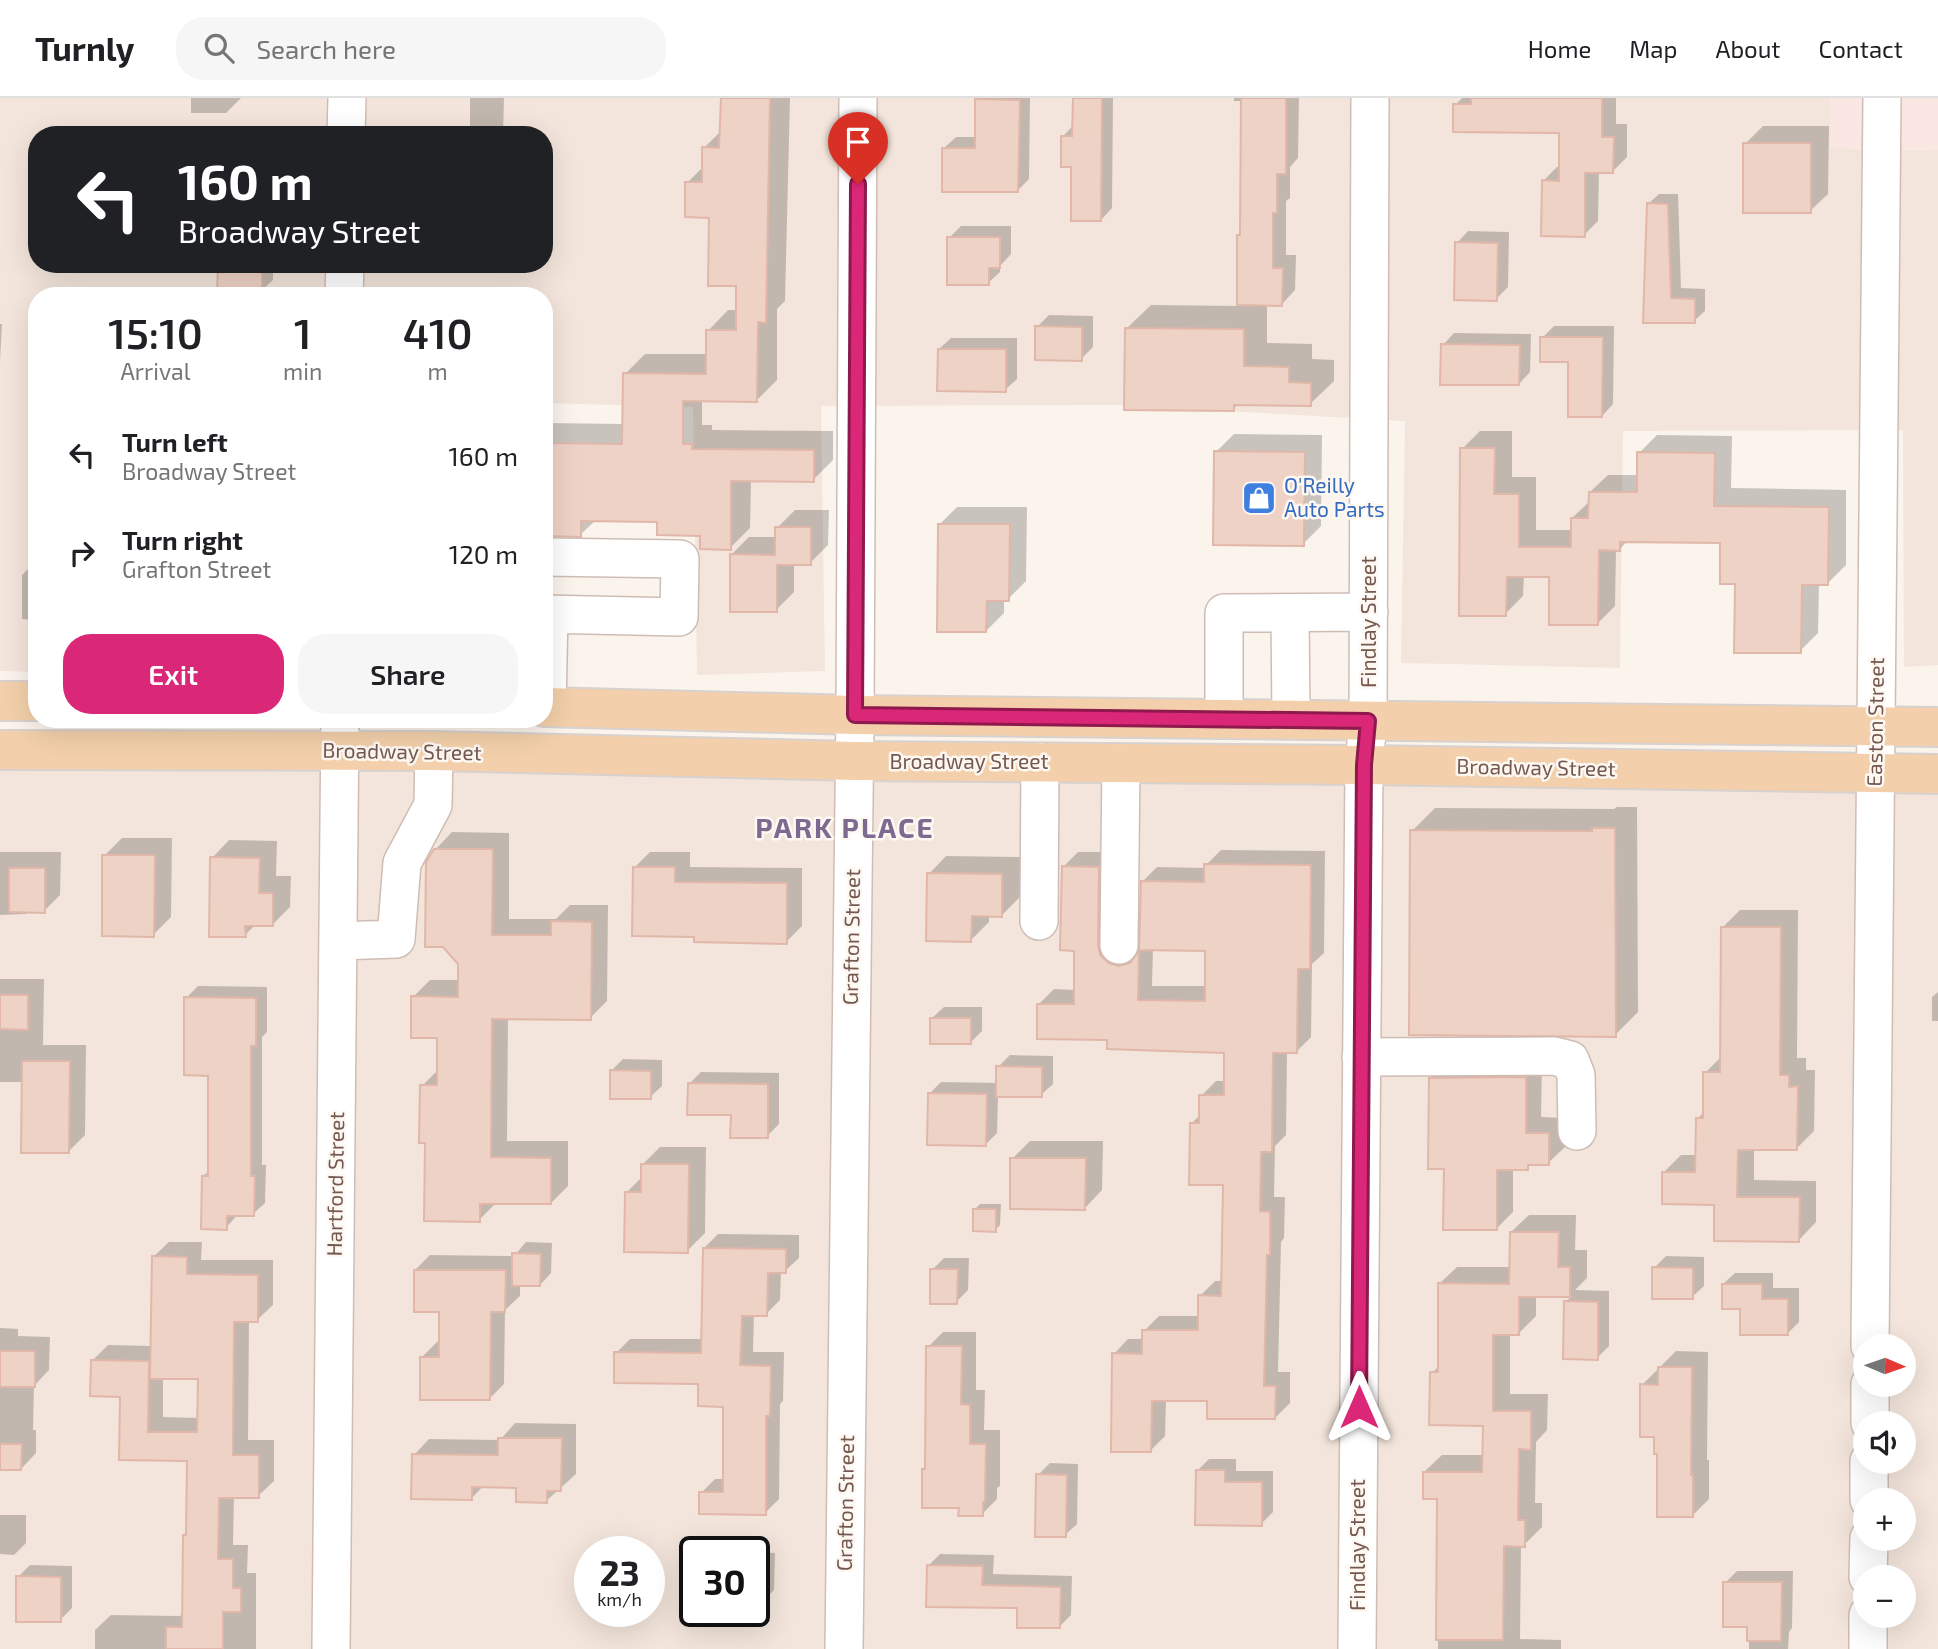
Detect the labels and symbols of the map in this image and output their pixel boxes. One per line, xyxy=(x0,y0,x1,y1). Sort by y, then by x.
pin xyxy=(828,112,888,184)
place label: O'Reilly Auto Parts xyxy=(1284,472,1385,521)
shop icon: O'Reilly Auto Parts xyxy=(1240,479,1278,517)
street label: Findlay Street xyxy=(1355,556,1380,688)
street label: Easton Street xyxy=(1861,657,1888,787)
street label: Broadway Street xyxy=(322,737,482,764)
street label: Broadway Street xyxy=(889,748,1049,773)
street label: Broadway Street xyxy=(1456,753,1616,780)
district label: PARK PLACE xyxy=(755,810,935,844)
street label: Grafton Street xyxy=(837,869,864,1005)
street label: Hartford Street xyxy=(321,1111,348,1257)
north arrow xyxy=(1853,1334,1916,1396)
position arrow xyxy=(1322,1370,1396,1444)
street label: Grafton Street xyxy=(831,1435,858,1571)
street label: Findlay Street xyxy=(1344,1479,1369,1611)
speed limit sign: 30 xyxy=(679,1536,770,1627)

